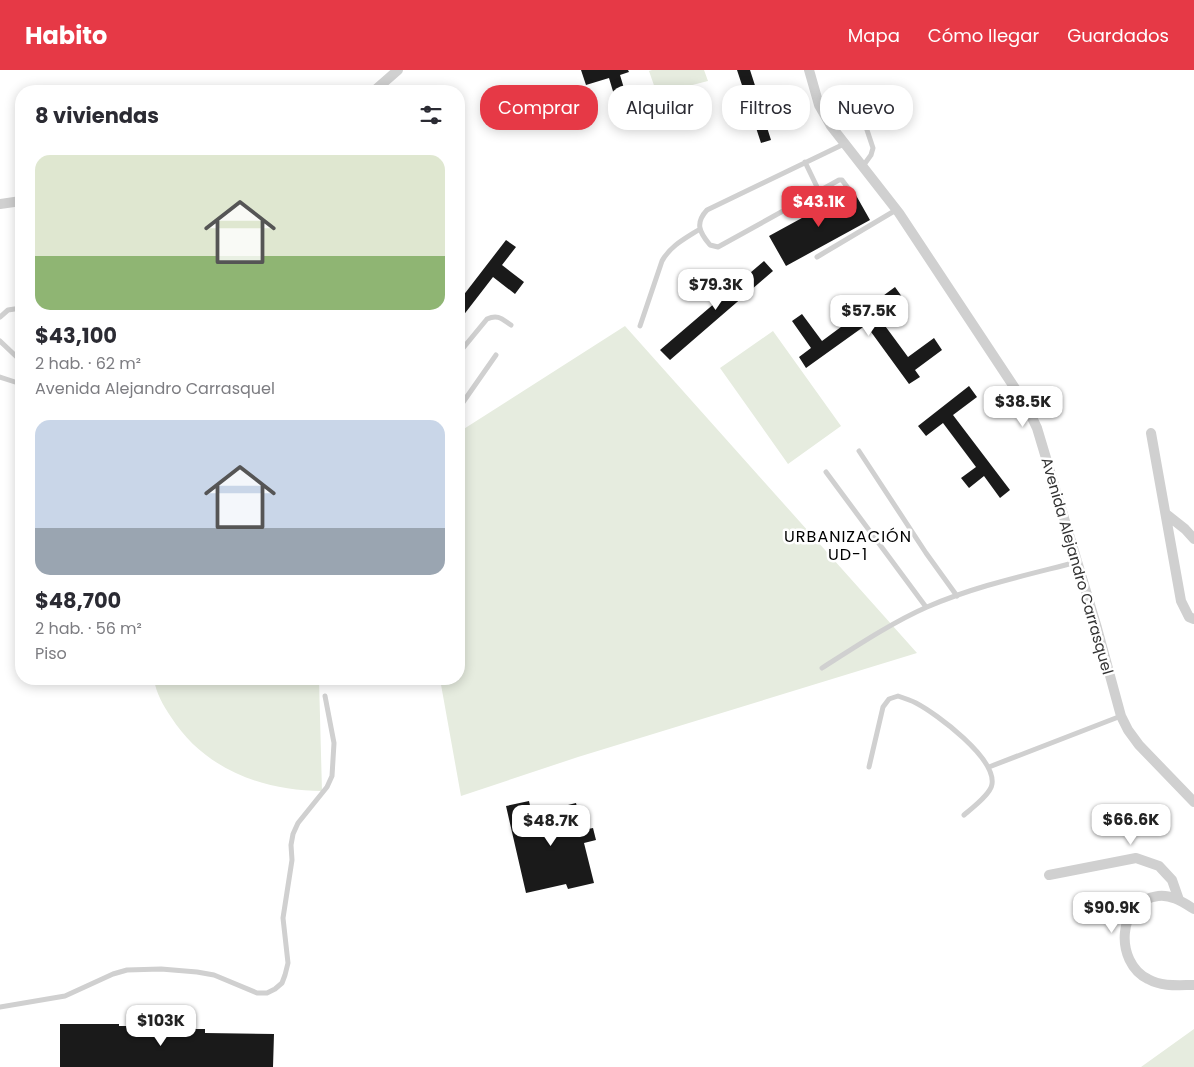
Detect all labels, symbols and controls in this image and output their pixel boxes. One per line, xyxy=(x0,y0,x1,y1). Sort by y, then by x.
text: Habito xyxy=(25,19,107,52)
text: Mapa xyxy=(848,23,900,48)
text: Cómo llegar xyxy=(928,23,1039,48)
text: Guardados xyxy=(1067,23,1169,48)
chip: Comprar xyxy=(480,85,598,130)
chip: Alquilar xyxy=(608,85,712,130)
chip: Filtros xyxy=(722,85,810,130)
chip: Nuevo xyxy=(820,85,913,130)
text: 8 viviendas xyxy=(35,101,159,130)
icon: filters xyxy=(417,101,445,129)
pin: $43.1K xyxy=(778,186,860,228)
icon: home xyxy=(195,187,285,277)
text: $43.1K xyxy=(793,190,845,213)
pin: $79.3K xyxy=(675,268,757,311)
text: $79.3K xyxy=(689,273,743,296)
pin: $57.5K xyxy=(828,294,910,337)
text: $57.5K xyxy=(841,299,897,322)
text: $43,100 xyxy=(35,321,117,350)
text: 2 hab. · 62 m² xyxy=(35,352,141,375)
text: Avenida Alejandro Carrasquel xyxy=(35,377,275,400)
pin: $38.5K xyxy=(982,386,1064,428)
text: $38.5K xyxy=(995,390,1051,413)
icon: home xyxy=(195,452,285,542)
street label: Avenida Alejandro Carrasquel xyxy=(1036,455,1119,677)
district label: URBANIZACIÓN UD-1 xyxy=(784,525,912,566)
text: $48,700 xyxy=(35,586,121,615)
text: 2 hab. · 56 m² xyxy=(35,617,142,640)
text: Piso xyxy=(35,642,67,665)
pin: $48.7K xyxy=(510,804,592,847)
pin: $66.6K xyxy=(1090,804,1172,846)
text: $66.6K xyxy=(1103,808,1159,831)
text: $48.7K xyxy=(523,809,579,832)
pin: $90.9K xyxy=(1071,892,1153,934)
text: $90.9K xyxy=(1084,896,1140,919)
pin: $103K xyxy=(126,1004,196,1047)
text: $103K xyxy=(137,1009,185,1032)

